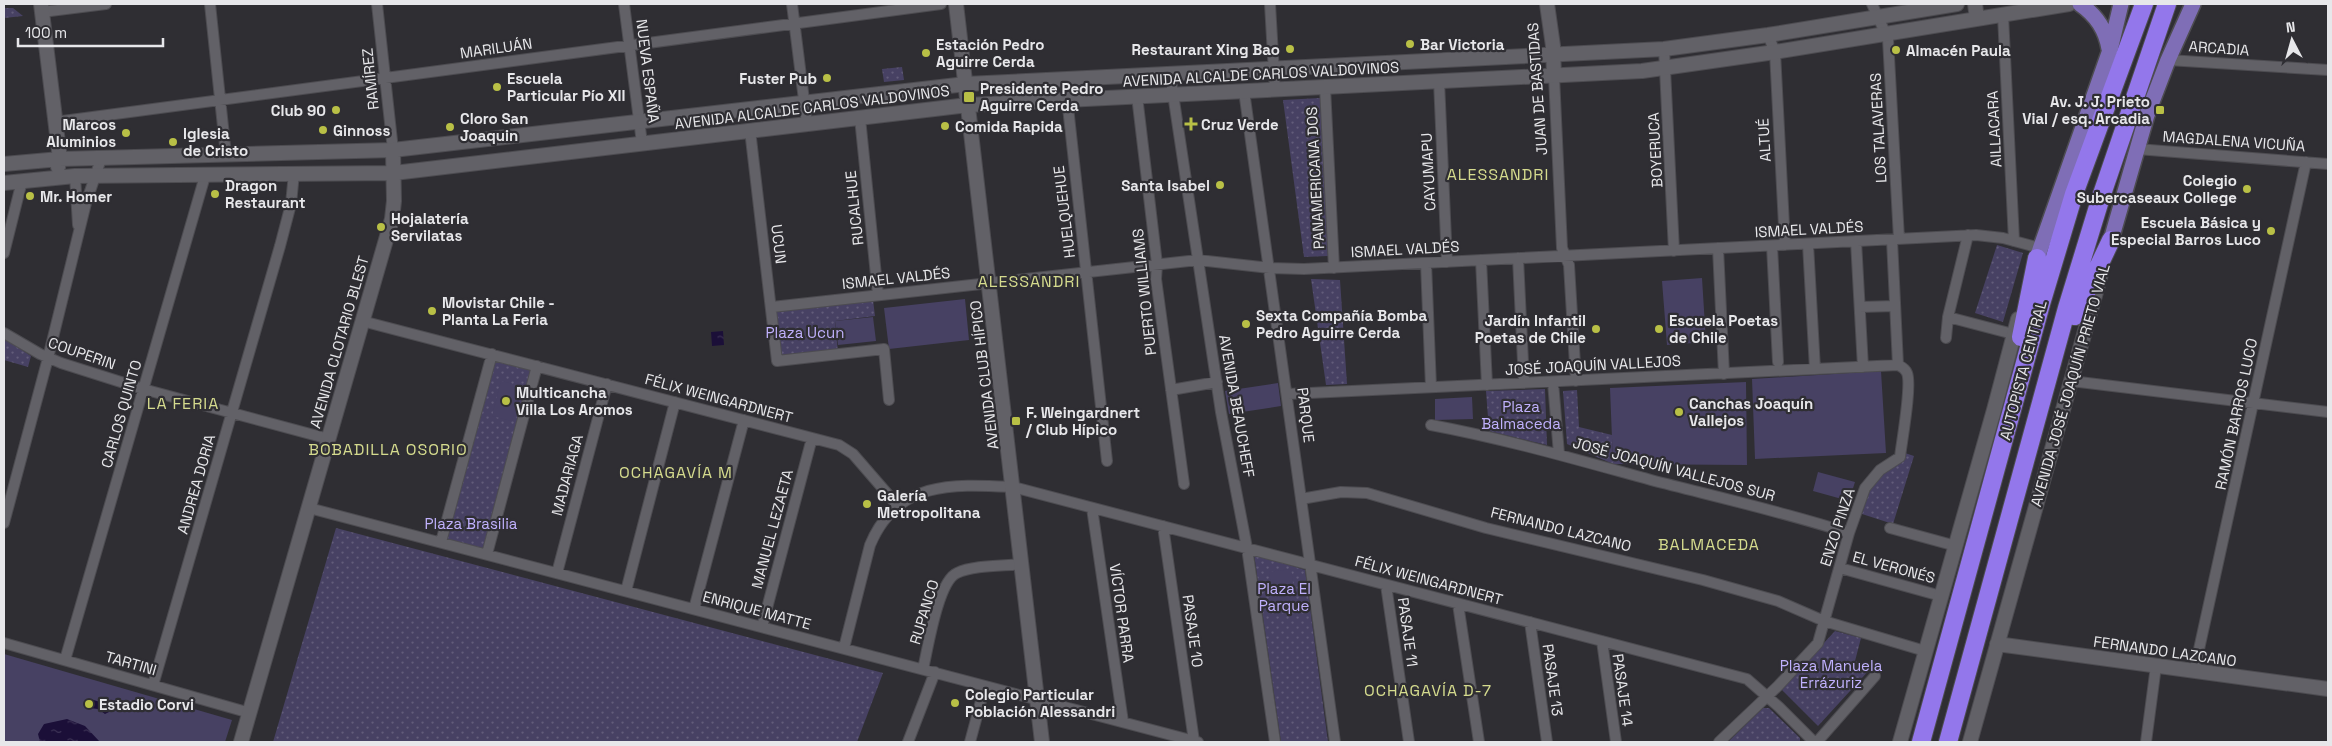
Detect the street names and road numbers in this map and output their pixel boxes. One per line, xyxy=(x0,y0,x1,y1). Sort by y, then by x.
street label: NUEVA ESPAÑA xyxy=(632,18,664,125)
street label: JUAN DE BASTIDAS xyxy=(1523,22,1551,156)
street label: MARILUÁN xyxy=(459,34,533,62)
street label: ARCADIA xyxy=(2188,36,2251,60)
street label: RAMÍREZ xyxy=(357,47,383,111)
street label: AVENIDA ALCALDE CARLOS VALDOVINOS xyxy=(1122,57,1400,91)
street label: LOS TALAVERAS xyxy=(1866,72,1890,184)
street label: AVENIDA ALCALDE CARLOS VALDOVINOS xyxy=(674,81,950,133)
street label: AILLACARA xyxy=(1982,90,2005,168)
street label: PANAMERICANA DOS xyxy=(1302,106,1328,250)
street label: BOYERUCA xyxy=(1644,111,1666,188)
street label: ALTUÉ xyxy=(1753,118,1775,162)
street label: MAGDALENA VICUÑA xyxy=(2162,127,2306,155)
street label: CAYUMAPU xyxy=(1416,132,1440,212)
street label: HUELQUEHUE xyxy=(1049,165,1079,259)
street label: RUCALHUE xyxy=(841,170,867,246)
street label: ISMAEL VALDÉS xyxy=(1754,217,1864,241)
street label: UCUN xyxy=(767,223,791,265)
street label: PUERTO WILLIAMS xyxy=(1128,228,1160,356)
street label: ISMAEL VALDÉS xyxy=(1350,237,1460,261)
street label: AVENIDA CLOTARIO BLEST xyxy=(305,254,373,430)
street label: AVENIDA JOSÉ JOAQUÍN PRIETO VIAL xyxy=(2026,261,2114,509)
street label: ISMAEL VALDÉS xyxy=(841,263,951,293)
street label: AUTOPISTA CENTRAL xyxy=(1995,298,2051,442)
street label: AVENIDA CLUB HÍPICO xyxy=(965,299,1003,451)
street label: COUPERIN xyxy=(46,333,118,373)
street label: AVENIDA BEAUCHEFF xyxy=(1215,333,1259,479)
street label: RAMÓN BARROS LUCO xyxy=(2211,336,2261,492)
street label: JOSÉ JOAQUÍN VALLEJOS xyxy=(1505,351,1681,379)
street label: CARLOS QUINTO xyxy=(97,358,145,470)
street label: FÉLIX WEINGARDNERT xyxy=(643,369,795,427)
street label: PARQUE xyxy=(1293,386,1319,444)
street label: ANDREA DORIA xyxy=(173,431,219,536)
street label: MADARIAGA xyxy=(547,432,587,518)
street label: JOSÉ JOAQUÍN VALLEJOS SUR xyxy=(1571,433,1777,505)
street label: MANUEL LEZAETA xyxy=(747,467,797,591)
street label: ENZO PINZA xyxy=(1815,485,1859,569)
street label: FERNANDO LAZCANO xyxy=(1489,502,1633,556)
street label: EL VERONÉS xyxy=(1851,547,1937,587)
street label: FÉLIX WEINGARDNERT xyxy=(1353,551,1505,609)
street label: VÍCTOR PARRA xyxy=(1106,562,1138,664)
street label: RUPANCO xyxy=(905,577,943,647)
street label: ENRIQUE MATTE xyxy=(701,586,813,634)
street label: PASAJE 10 xyxy=(1178,593,1208,669)
street label: PASAJE 11 xyxy=(1394,596,1422,668)
street label: FERNANDO LAZCANO xyxy=(2092,632,2238,670)
street label: PASAJE 13 xyxy=(1539,643,1567,717)
street label: TARTINI xyxy=(103,647,159,679)
street label: PASAJE 14 xyxy=(1609,653,1637,727)

